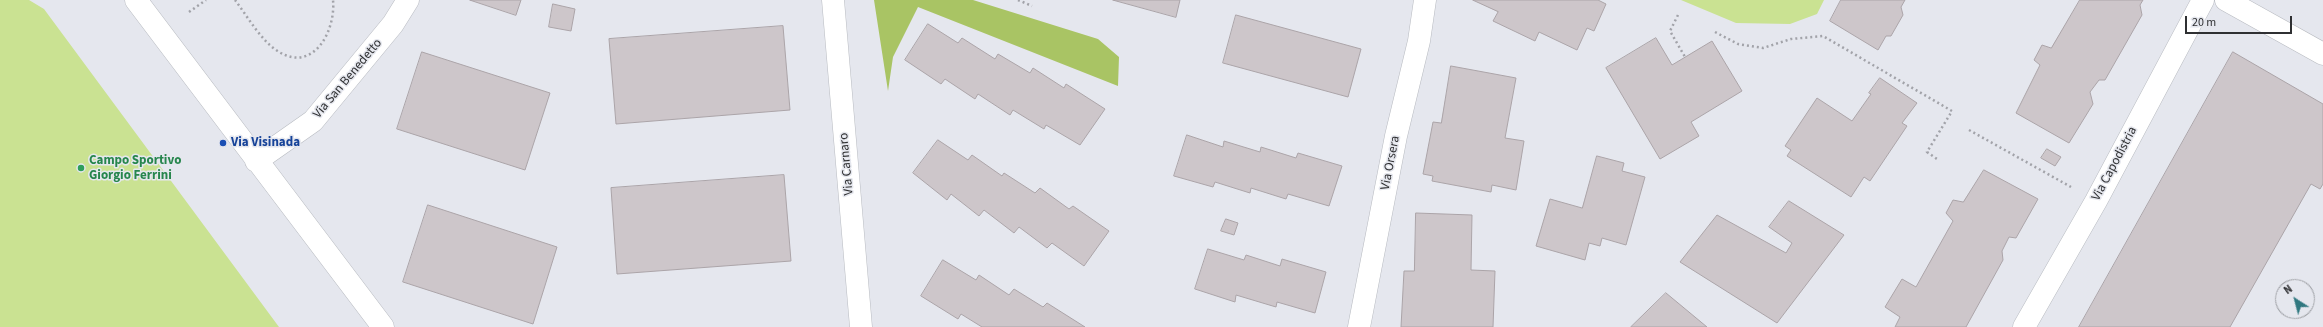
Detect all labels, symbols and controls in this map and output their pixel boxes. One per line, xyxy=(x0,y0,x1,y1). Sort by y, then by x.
scale bar xyxy=(2187,8,2294,34)
text: 20 m xyxy=(2192,14,2216,31)
street label: Via San Benedetto xyxy=(310,36,386,122)
street label: Via Capodistria xyxy=(2089,124,2141,204)
street label: Via Carnaro xyxy=(837,132,857,196)
place label: Via Visinada xyxy=(231,135,300,151)
street label: Via Orsera xyxy=(1378,135,1404,191)
marker: Via Visinada xyxy=(218,138,228,148)
place label: Campo Sportivo Giorgio Ferrini xyxy=(89,153,181,184)
marker: Campo Sportivo Giorgio Ferrini xyxy=(76,163,86,173)
north arrow xyxy=(2275,279,2315,319)
text: N xyxy=(2281,281,2296,298)

